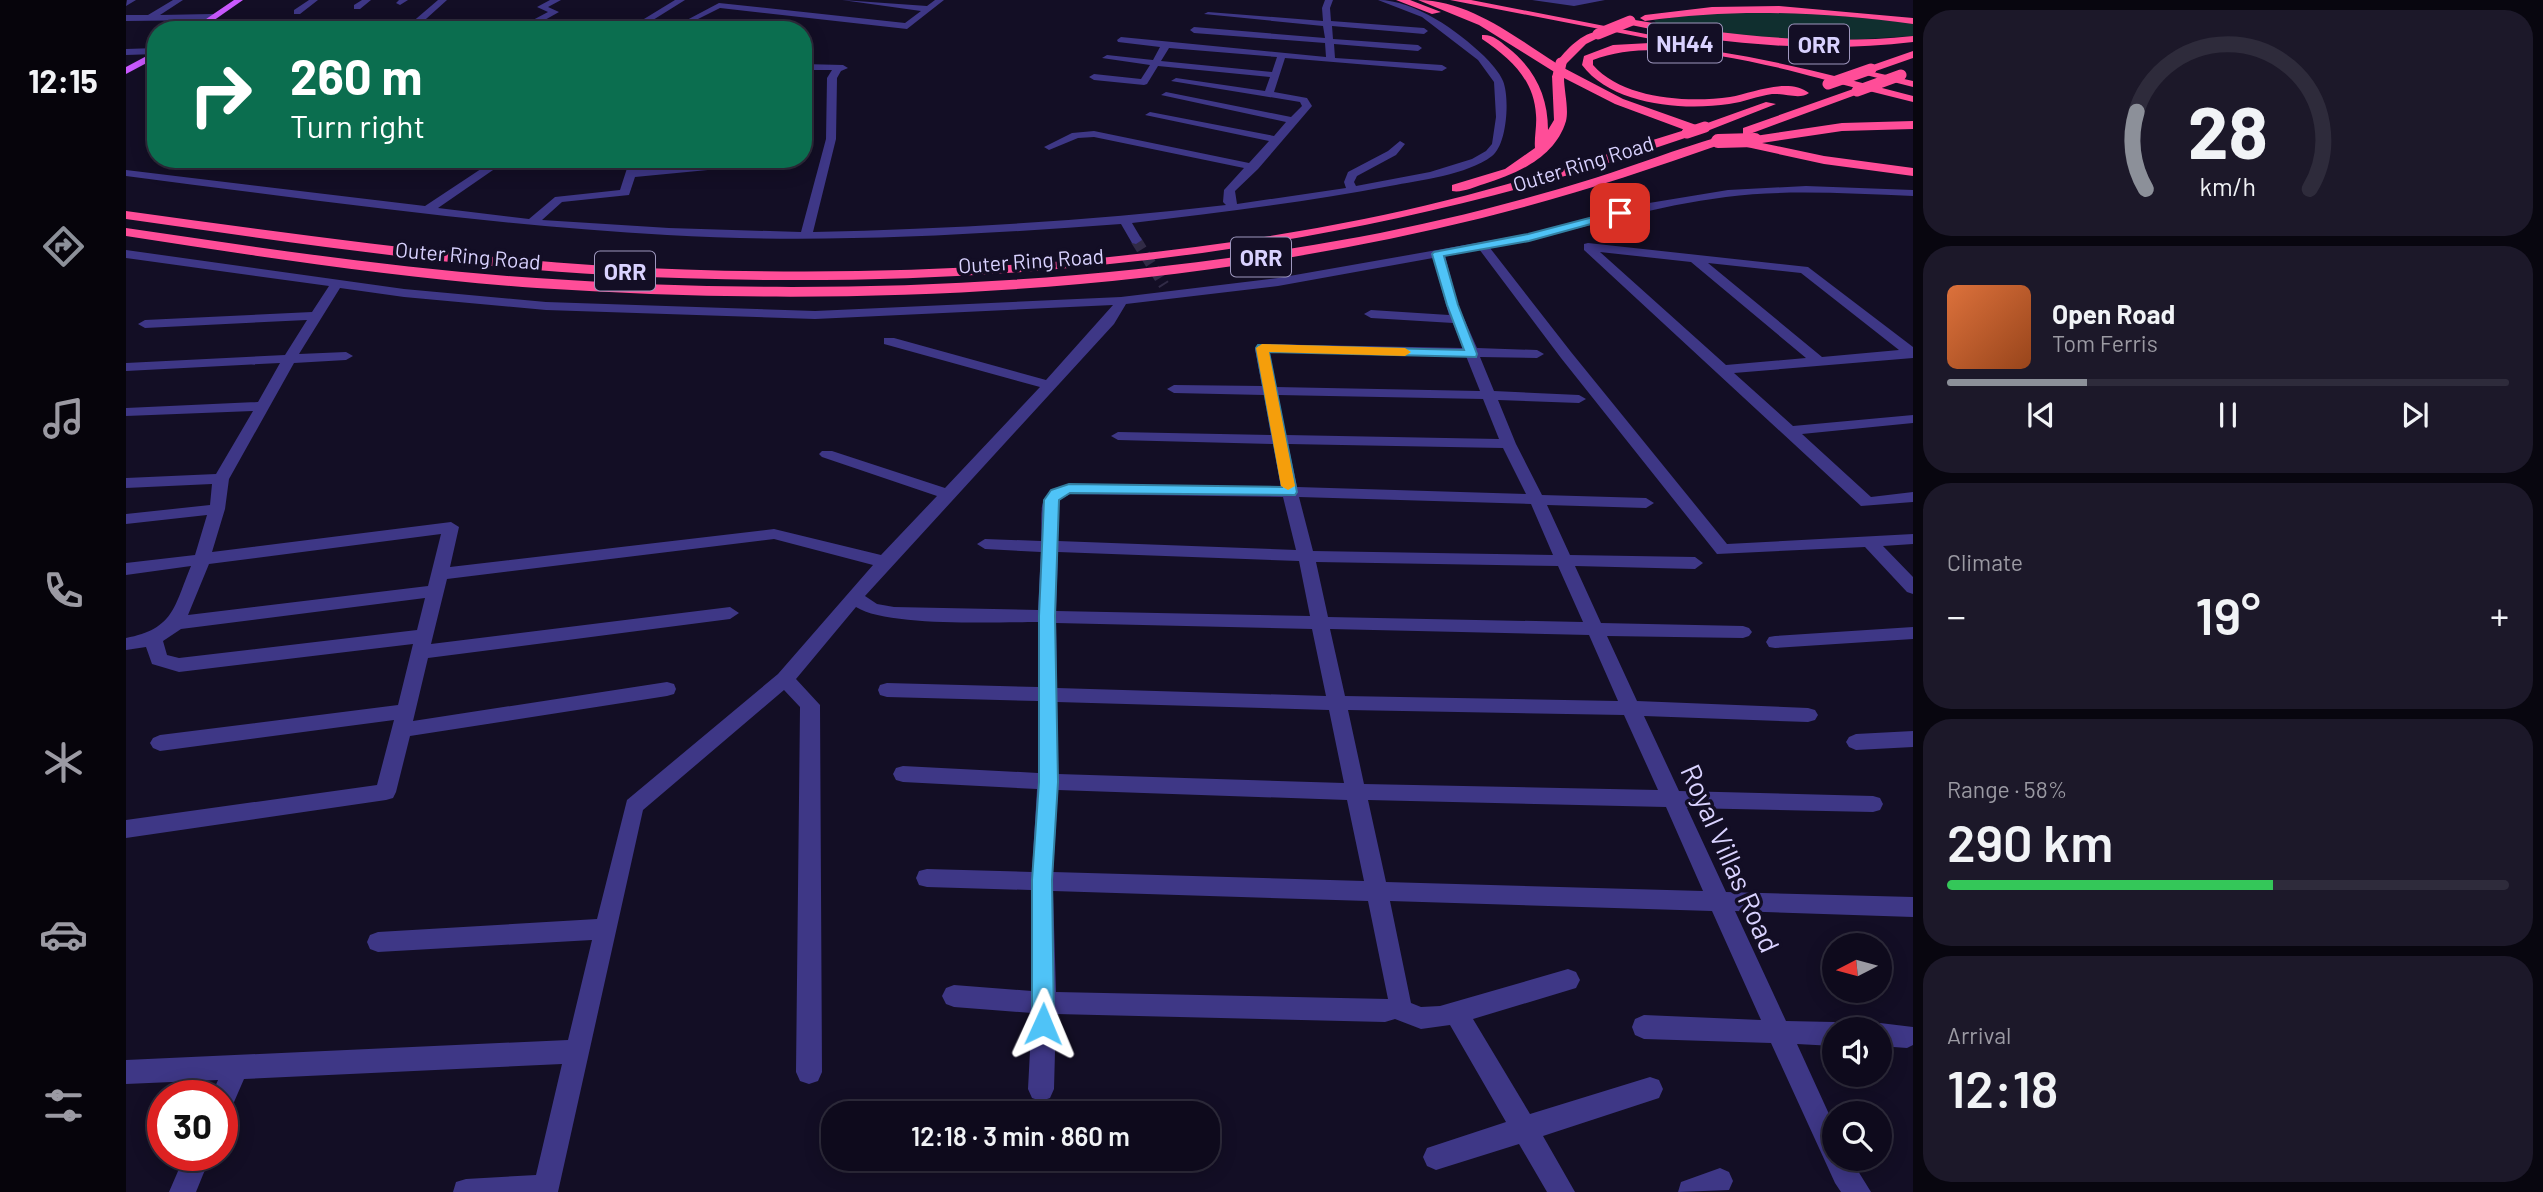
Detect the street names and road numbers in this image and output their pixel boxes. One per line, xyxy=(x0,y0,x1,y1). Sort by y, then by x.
road number: NH44 xyxy=(1648,24,1722,62)
road number: ORR xyxy=(1789,24,1849,64)
street label: Outer Ring Road xyxy=(1509,130,1657,196)
street label: Outer Ring Road xyxy=(394,236,542,274)
road number: ORR xyxy=(1231,238,1291,276)
street label: Outer Ring Road xyxy=(957,242,1105,278)
road number: ORR xyxy=(595,252,655,290)
street label: Royal Villas Road xyxy=(1674,759,1788,957)

